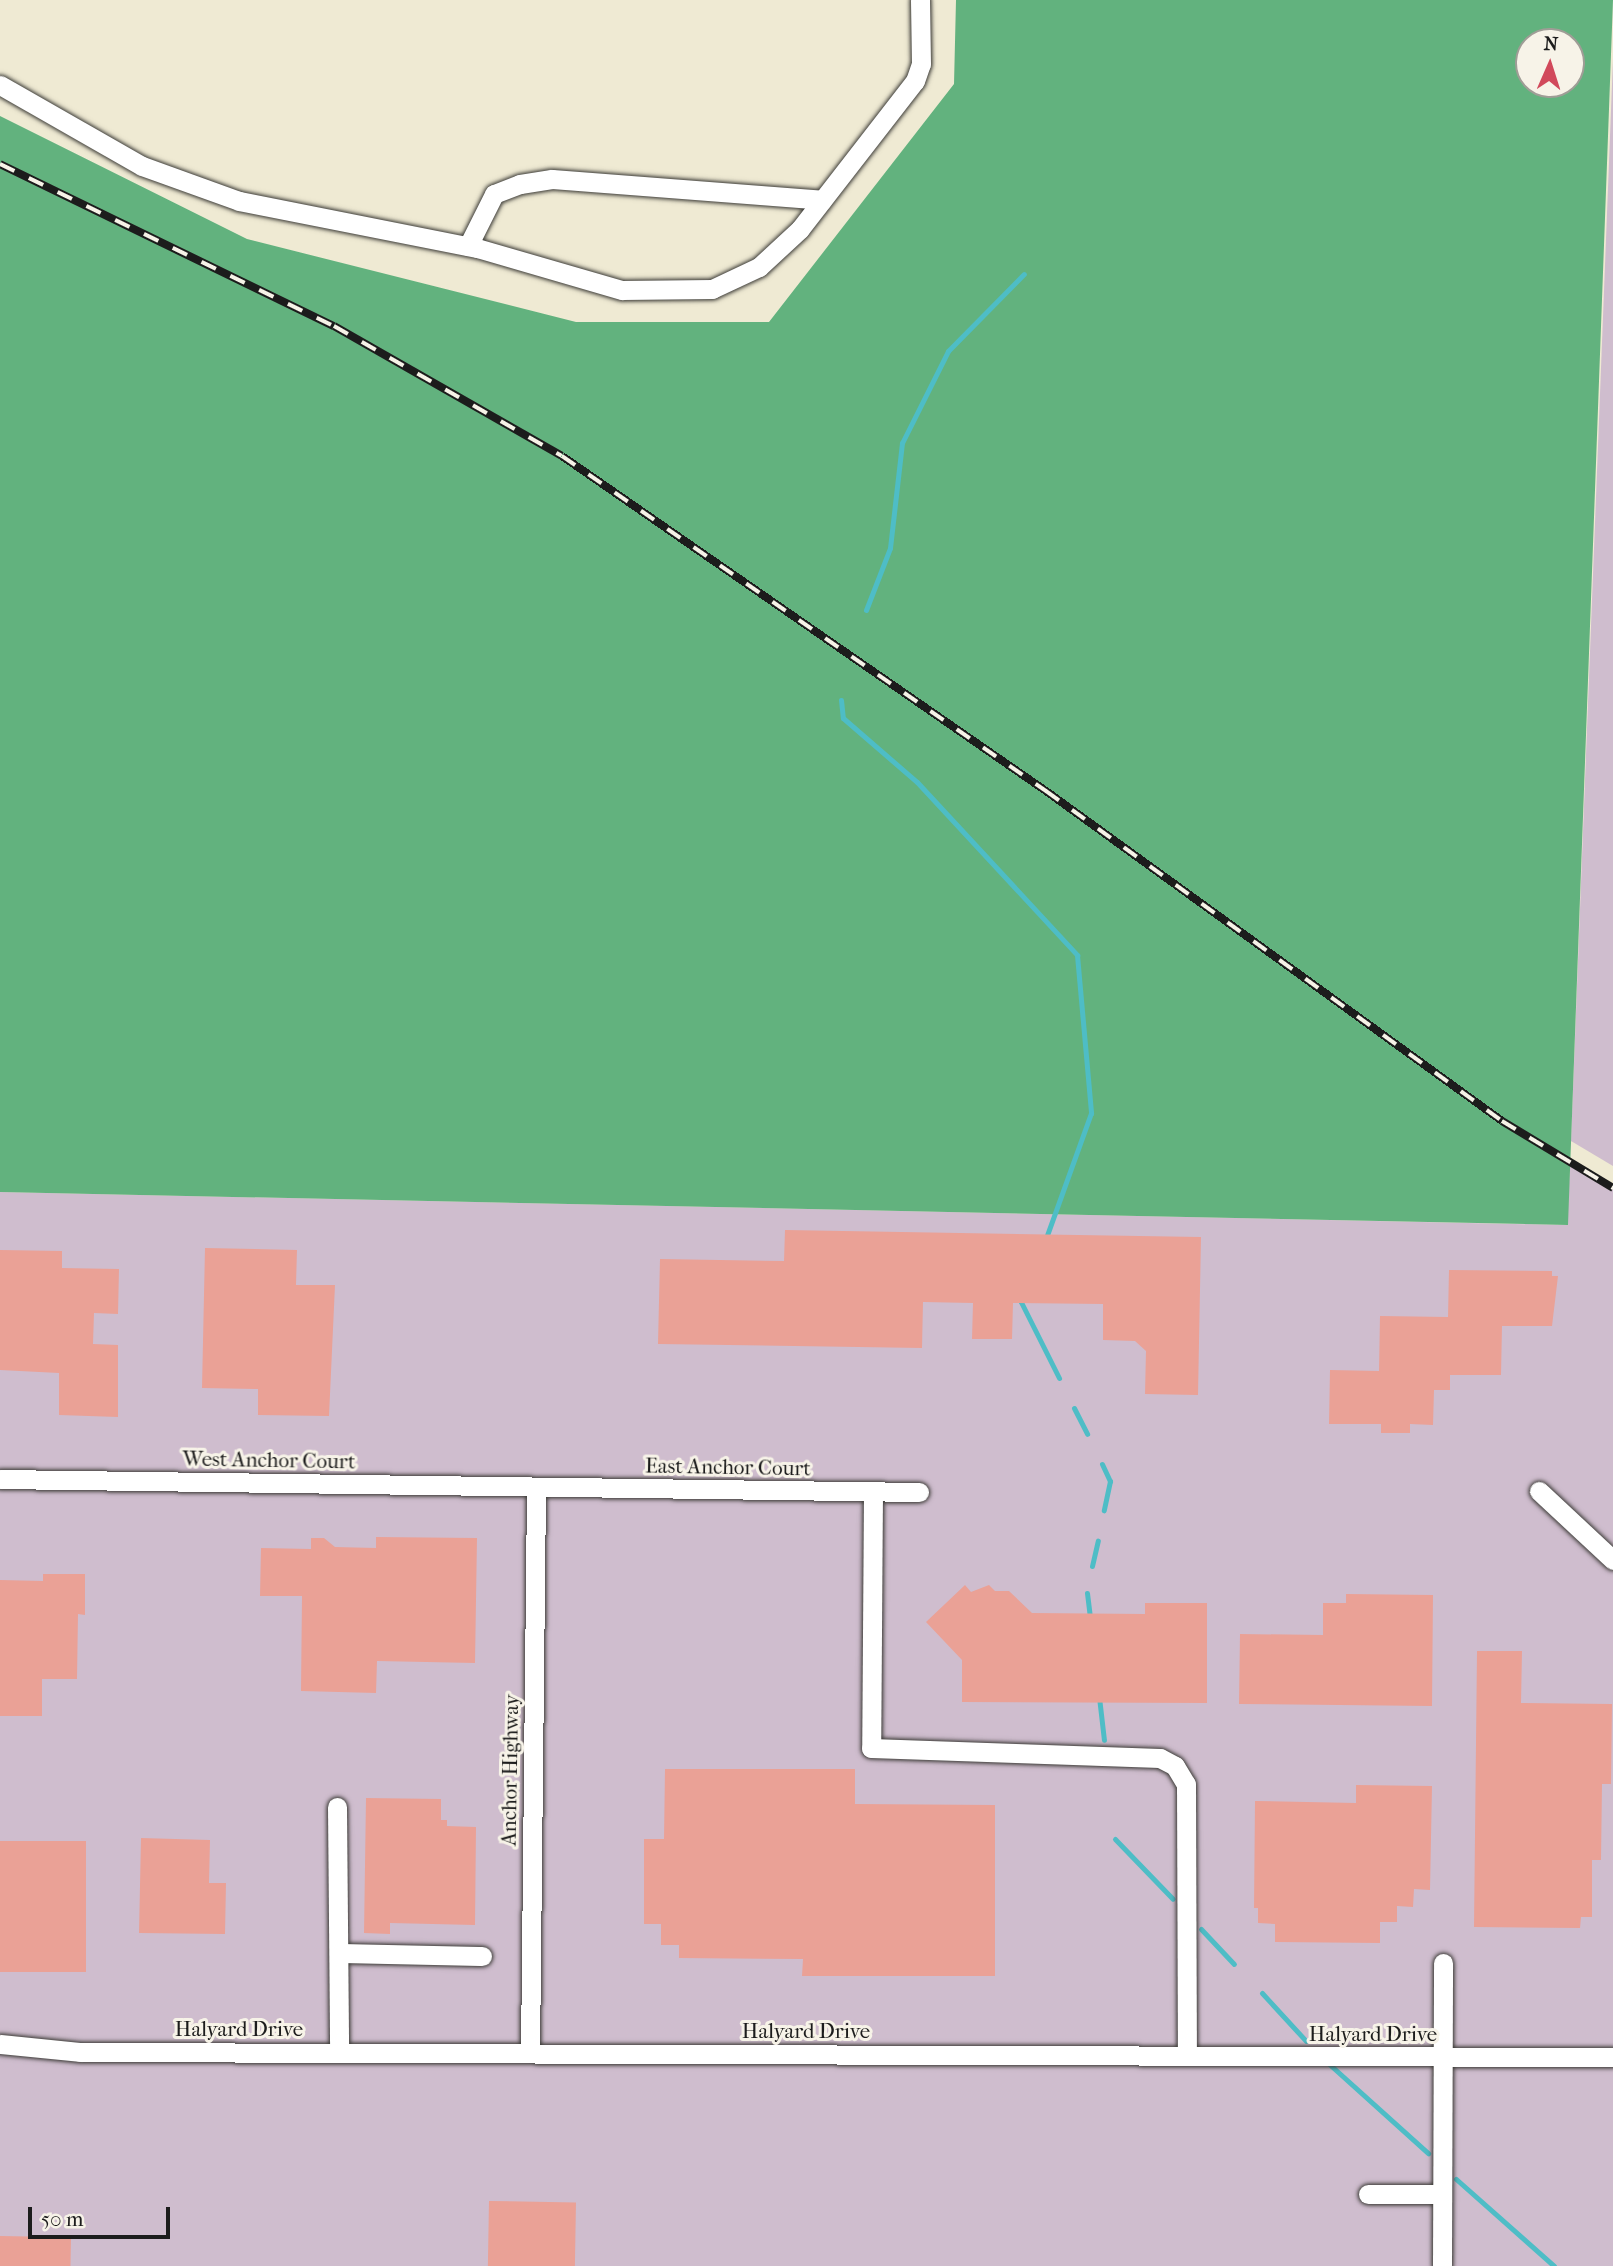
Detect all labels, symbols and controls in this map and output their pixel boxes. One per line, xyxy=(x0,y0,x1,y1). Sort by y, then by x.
north arrow xyxy=(1515,28,1585,98)
text: N xyxy=(1543,33,1559,55)
street label: West Anchor Court xyxy=(182,1446,356,1474)
street label: East Anchor Court xyxy=(645,1453,811,1481)
street label: Anchor Highway xyxy=(496,1694,524,1846)
street label: Halyard Drive xyxy=(175,2016,303,2042)
street label: Halyard Drive xyxy=(742,2018,870,2044)
street label: Halyard Drive xyxy=(1309,2021,1437,2047)
scale bar xyxy=(32,2192,173,2236)
text: 50 m xyxy=(41,2207,84,2231)

